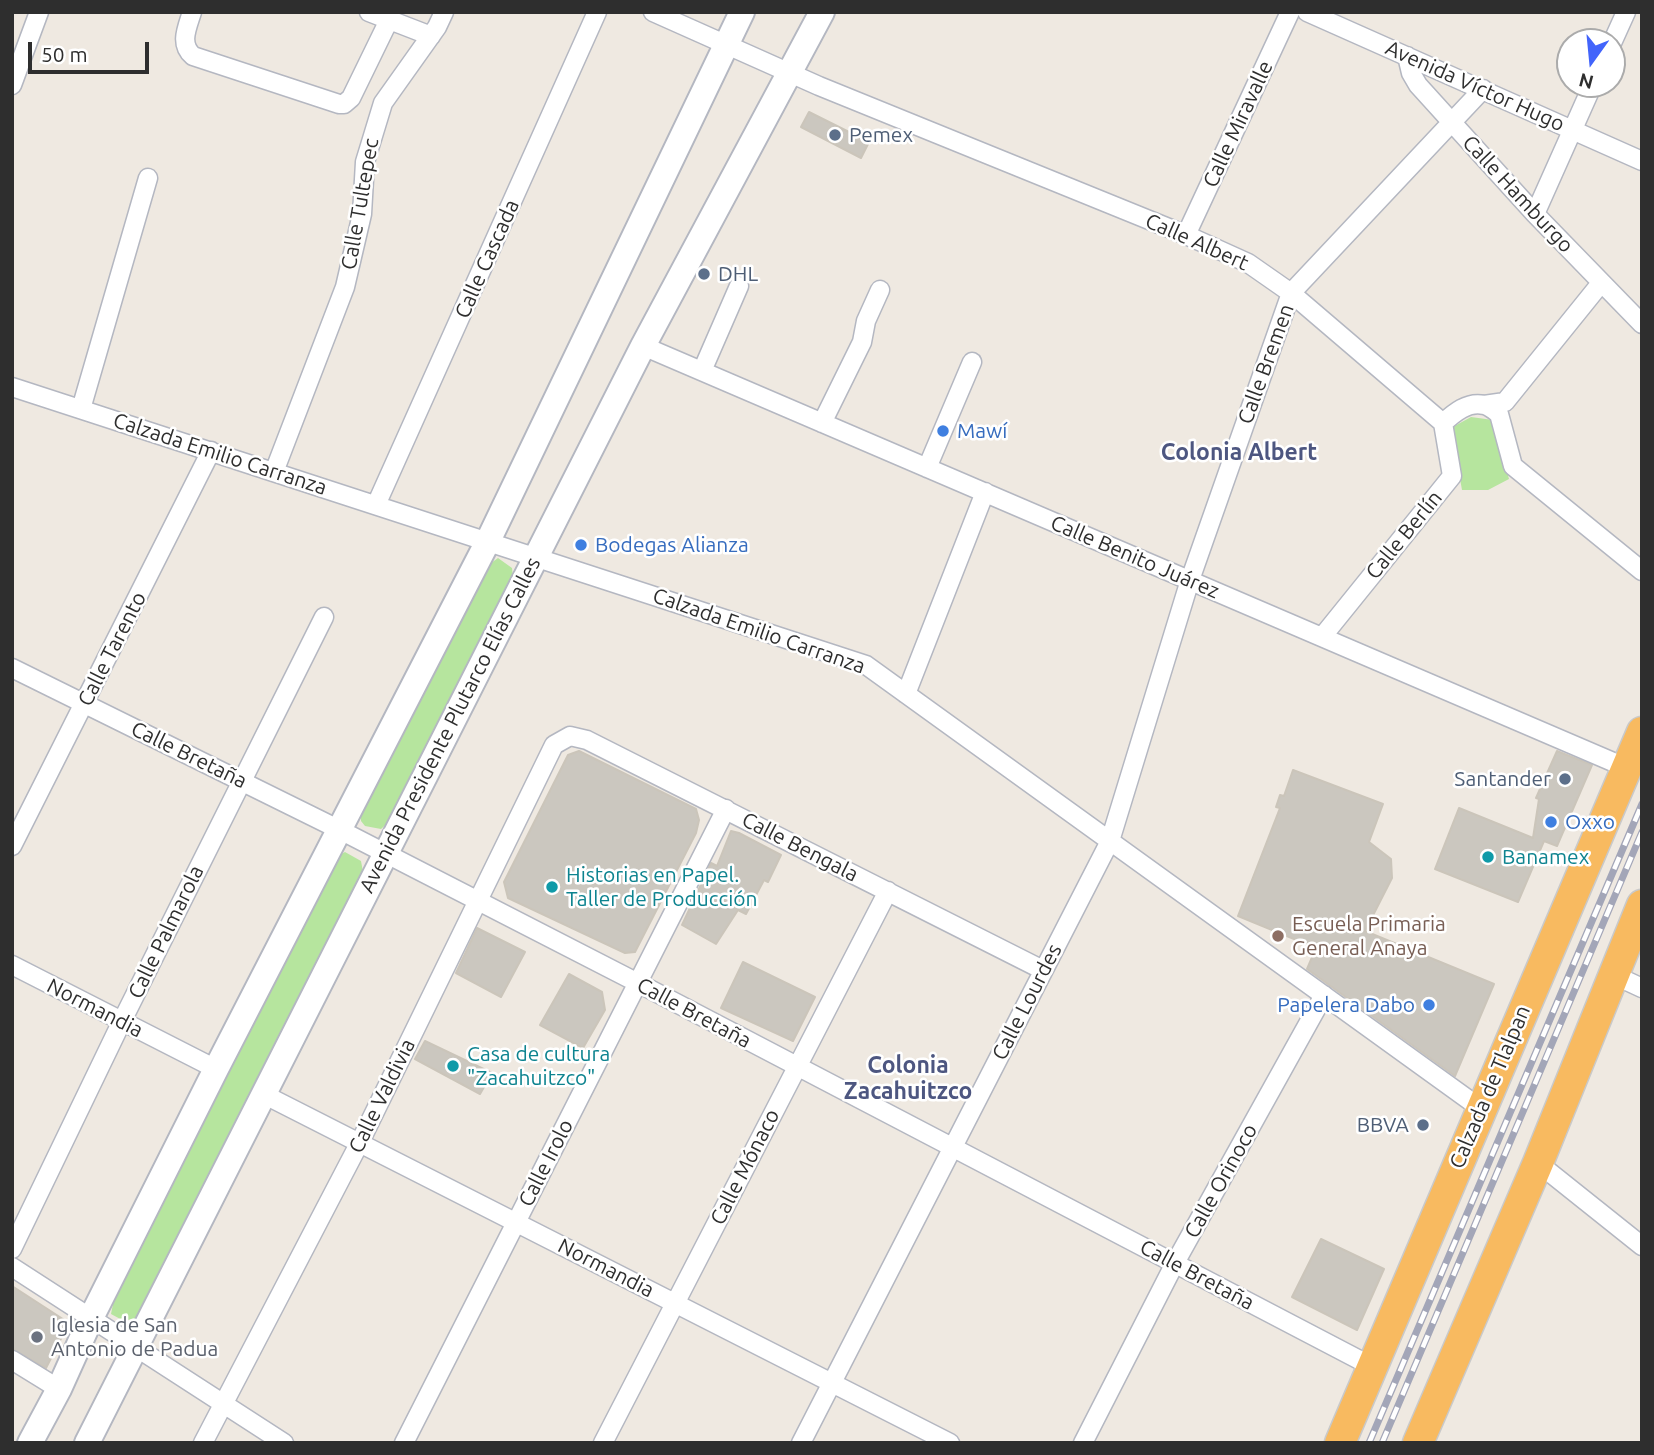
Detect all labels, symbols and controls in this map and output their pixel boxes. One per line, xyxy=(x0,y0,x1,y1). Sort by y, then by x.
scale bar xyxy=(32,28,152,72)
north arrow xyxy=(1556,28,1626,98)
street label: Avenida Víctor Hugo xyxy=(1382,35,1568,137)
text: 50 m xyxy=(41,42,88,66)
street label: Calle Miravalle xyxy=(1198,57,1278,191)
text: N xyxy=(1576,69,1596,94)
place label: Pemex xyxy=(849,122,913,148)
marker: Pemex xyxy=(827,127,843,143)
street label: Calle Hamburgo xyxy=(1457,130,1579,258)
street label: Calle Tultepec xyxy=(336,136,384,272)
street label: Calle Cascada xyxy=(450,196,524,322)
street label: Calle Albert xyxy=(1141,208,1253,276)
place label: DHL xyxy=(718,261,758,287)
marker: DHL xyxy=(696,266,712,282)
street label: Calle Bremen xyxy=(1233,301,1299,427)
street label: Calzada Emilio Carranza xyxy=(110,408,330,500)
place label: Mawí xyxy=(957,418,1007,444)
marker: Mawí xyxy=(935,423,951,439)
district label: Colonia Albert xyxy=(1161,438,1317,466)
street label: Calle Berlín xyxy=(1361,486,1447,584)
street label: Calle Benito Juárez xyxy=(1047,510,1223,604)
place label: Bodegas Alianza xyxy=(595,532,749,558)
marker: Bodegas Alianza xyxy=(573,537,589,553)
street label: Avenida Presidente Plutarco Elías Calles xyxy=(354,553,546,897)
street label: Calzada Emilio Carranza xyxy=(649,583,869,679)
street label: Calle Tarento xyxy=(72,588,152,710)
street label: Calle Bretaña xyxy=(127,716,251,794)
place label: Santander xyxy=(1454,766,1551,792)
marker: Santander xyxy=(1557,771,1573,787)
street label: Calle Bengala xyxy=(738,807,862,887)
place label: Oxxo xyxy=(1565,809,1615,835)
marker: Oxxo xyxy=(1543,814,1559,830)
place label: Banamex xyxy=(1502,844,1589,870)
marker: Banamex xyxy=(1480,849,1496,865)
street label: Calle Palmarola xyxy=(123,861,209,1003)
place label: Historias en Papel. Taller de Producción xyxy=(566,862,758,912)
marker: Historias en Papel. Taller de Producción xyxy=(544,879,560,895)
place label: Escuela Primaria General Anaya xyxy=(1292,911,1446,961)
marker: Escuela Primaria General Anaya xyxy=(1270,928,1286,944)
street label: Calle Lourdes xyxy=(987,940,1067,1064)
street label: Calle Bretaña xyxy=(633,972,755,1054)
street label: Normandia xyxy=(43,973,147,1043)
place label: Papelera Dabo xyxy=(1277,992,1415,1018)
marker: Papelera Dabo xyxy=(1421,997,1437,1013)
street label: Calzada de Tlalpan xyxy=(1444,1002,1536,1172)
street label: Calle Valdivia xyxy=(344,1035,420,1157)
place label: Casa de cultura "Zacahuitzco" xyxy=(467,1041,610,1091)
district label: Colonia Zacahuitzco xyxy=(844,1051,972,1105)
marker: Casa de cultura "Zacahuitzco" xyxy=(445,1058,461,1074)
street label: Calle Mónaco xyxy=(705,1105,785,1229)
place label: BBVA xyxy=(1357,1112,1409,1138)
street label: Calle Irolo xyxy=(513,1115,579,1211)
marker: BBVA xyxy=(1415,1117,1431,1133)
street label: Calle Orinoco xyxy=(1179,1119,1263,1243)
street label: Normandia xyxy=(554,1233,658,1303)
street label: Calle Bretaña xyxy=(1136,1234,1258,1316)
place label: Iglesia de San Antonio de Padua xyxy=(51,1312,218,1362)
marker: Iglesia de San Antonio de Padua xyxy=(29,1329,45,1345)

